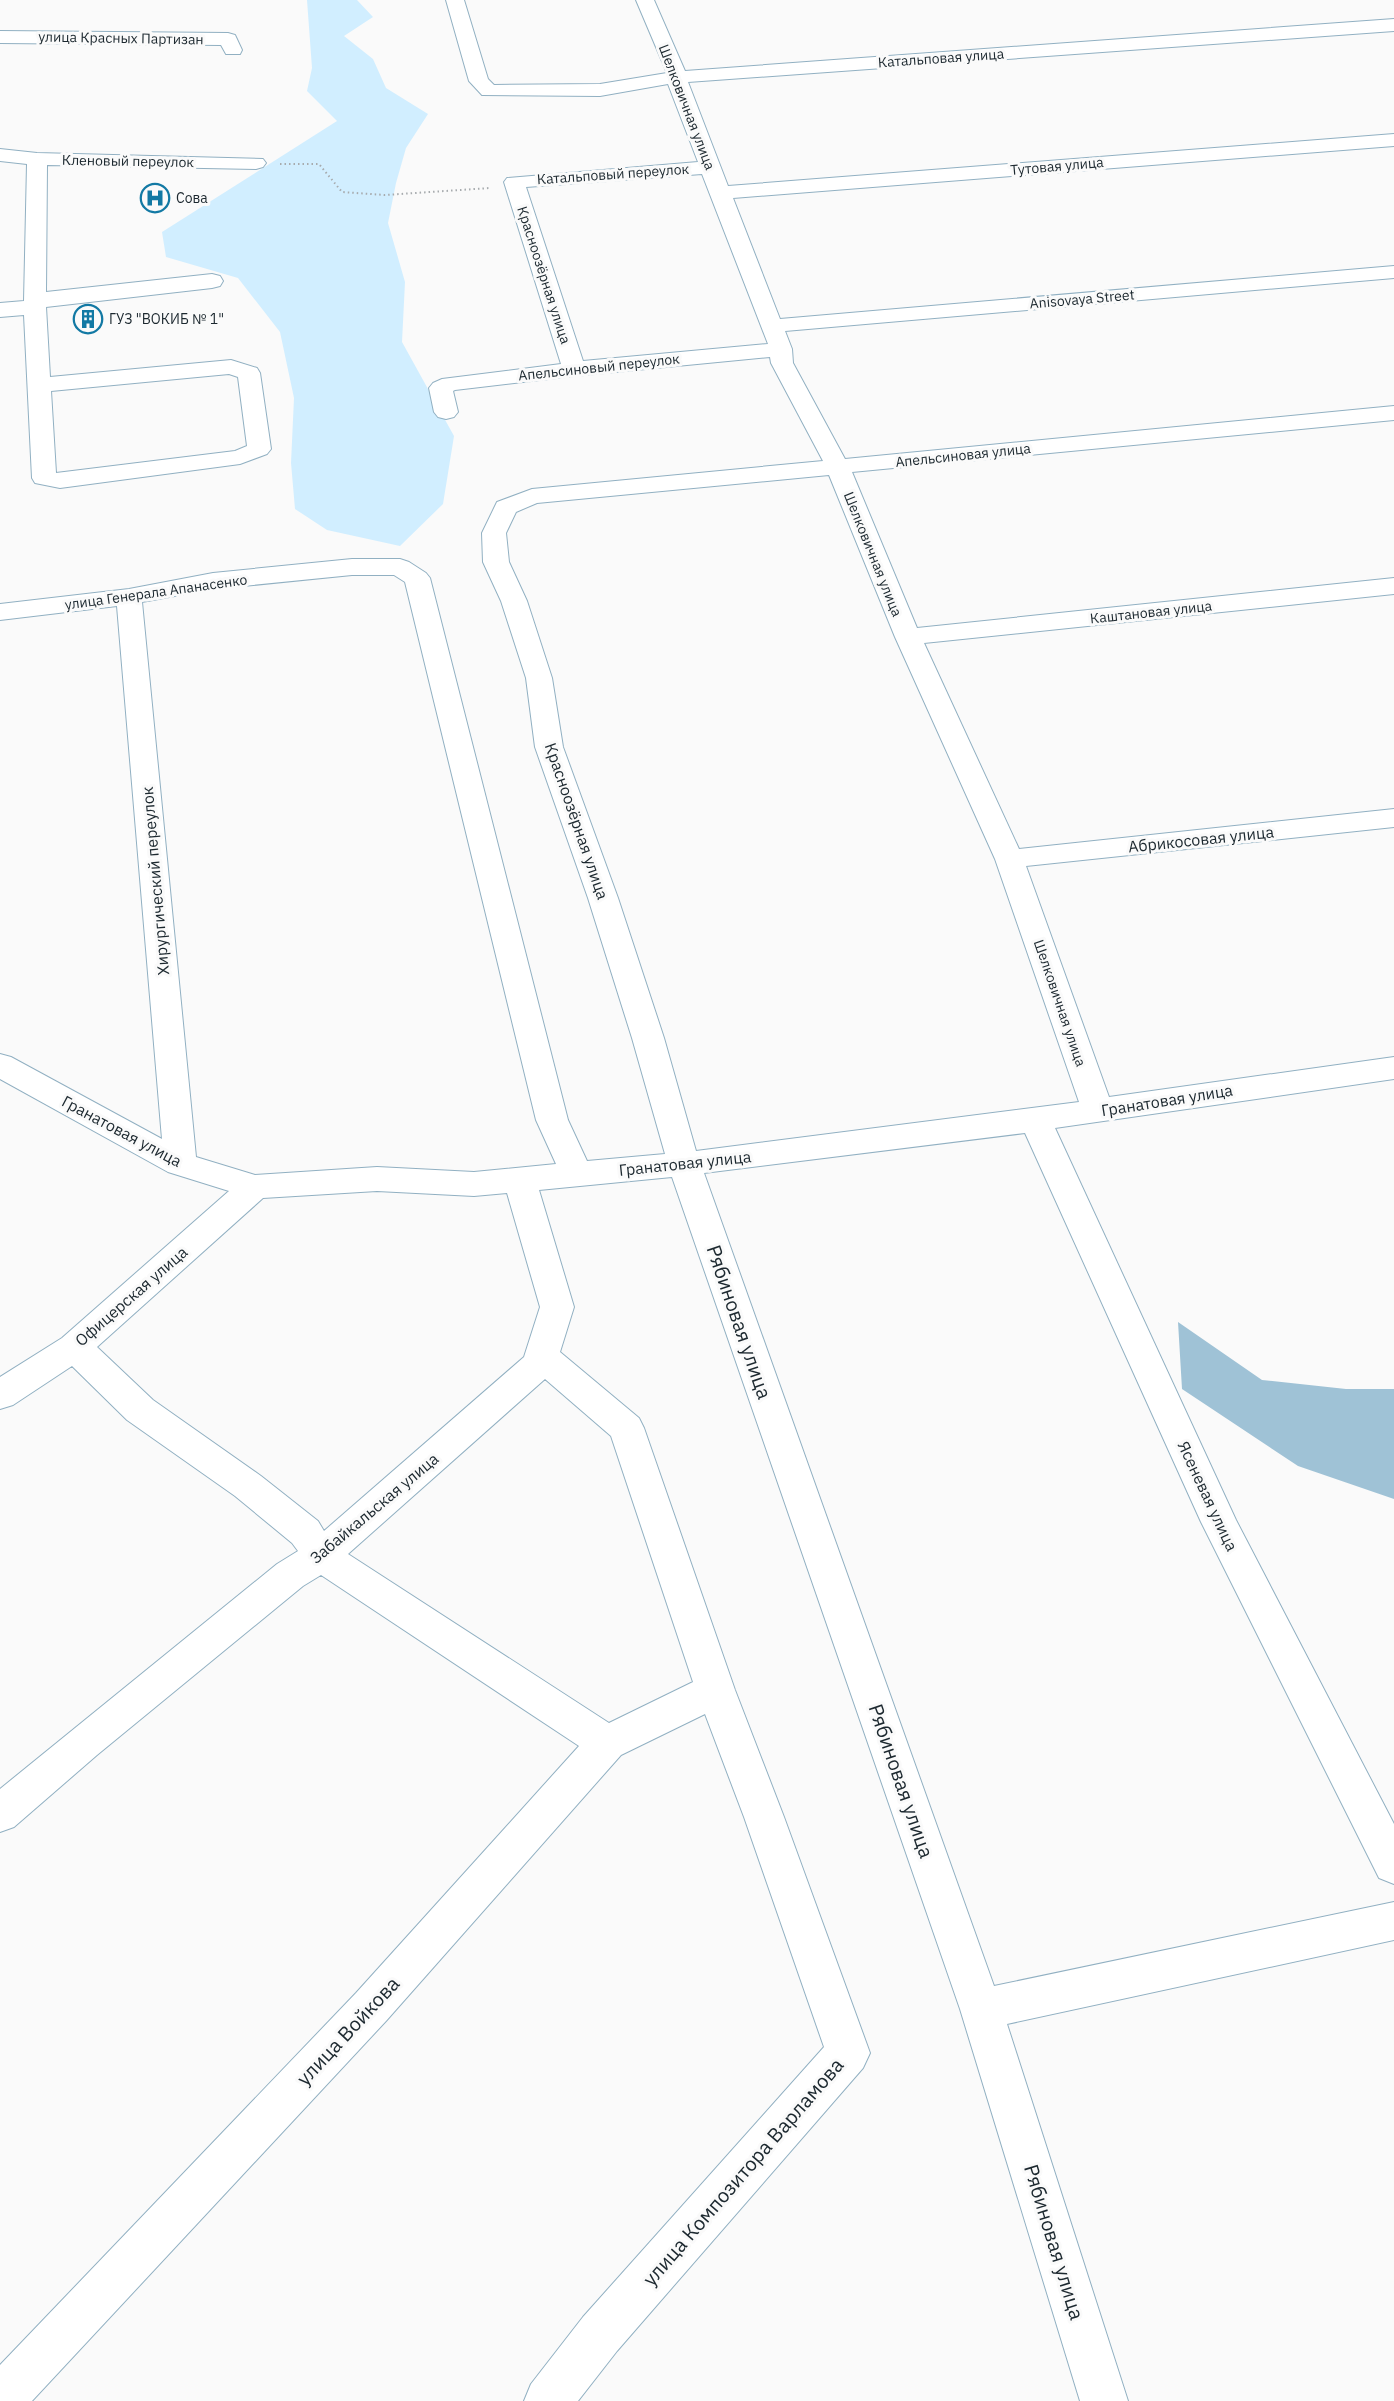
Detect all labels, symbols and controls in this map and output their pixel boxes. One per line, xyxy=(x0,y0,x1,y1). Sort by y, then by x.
street label: улица Красных Партизан xyxy=(38,28,204,48)
street label: Шелковичная улица xyxy=(655,42,719,173)
street label: Катальповая улица xyxy=(877,45,1005,71)
street label: Кленовый переулок xyxy=(62,151,195,171)
street label: Тутовая улица xyxy=(1010,153,1105,179)
street label: Катальповый переулок xyxy=(536,160,690,188)
hospital icon: Сова xyxy=(139,182,171,214)
place label: Сова xyxy=(176,189,208,207)
street label: Красноозёрная улица xyxy=(513,204,575,347)
street label: Anisovaya Street xyxy=(1029,285,1135,313)
building icon: ГУЗ "ВОКИБ № 1" xyxy=(72,303,104,335)
place label: ГУЗ "ВОКИБ № 1" xyxy=(109,310,224,328)
street label: Апельсиновый переулок xyxy=(517,350,681,384)
street label: Апельсиновая улица xyxy=(894,439,1032,471)
street label: Шелковичная улица xyxy=(840,489,906,620)
street label: улица Генерала Апанасенко xyxy=(64,570,249,614)
street label: Каштановая улица xyxy=(1089,597,1213,627)
street label: Красноозёрная улица xyxy=(541,740,613,902)
street label: Хирургический переулок xyxy=(137,786,173,976)
street label: Абрикосовая улица xyxy=(1127,821,1275,857)
street label: Шелковичная улица xyxy=(1030,937,1090,1069)
street label: Гранатовая улица xyxy=(1100,1080,1235,1120)
street label: Гранатовая улица xyxy=(59,1091,186,1171)
street label: Гранатовая улица xyxy=(618,1146,753,1180)
street label: Офицерская улица xyxy=(71,1241,192,1350)
street label: Рябиновая улица xyxy=(700,1241,779,1403)
street label: Ясеневая улица xyxy=(1174,1438,1242,1555)
street label: Забайкальская улица xyxy=(306,1448,443,1568)
street label: Рябиновая улица xyxy=(862,1700,941,1862)
street label: улица Войкова xyxy=(290,1970,405,2091)
street label: улица Композитора Варламова xyxy=(636,2052,849,2291)
street label: Рябиновая улица xyxy=(1018,2161,1091,2323)

